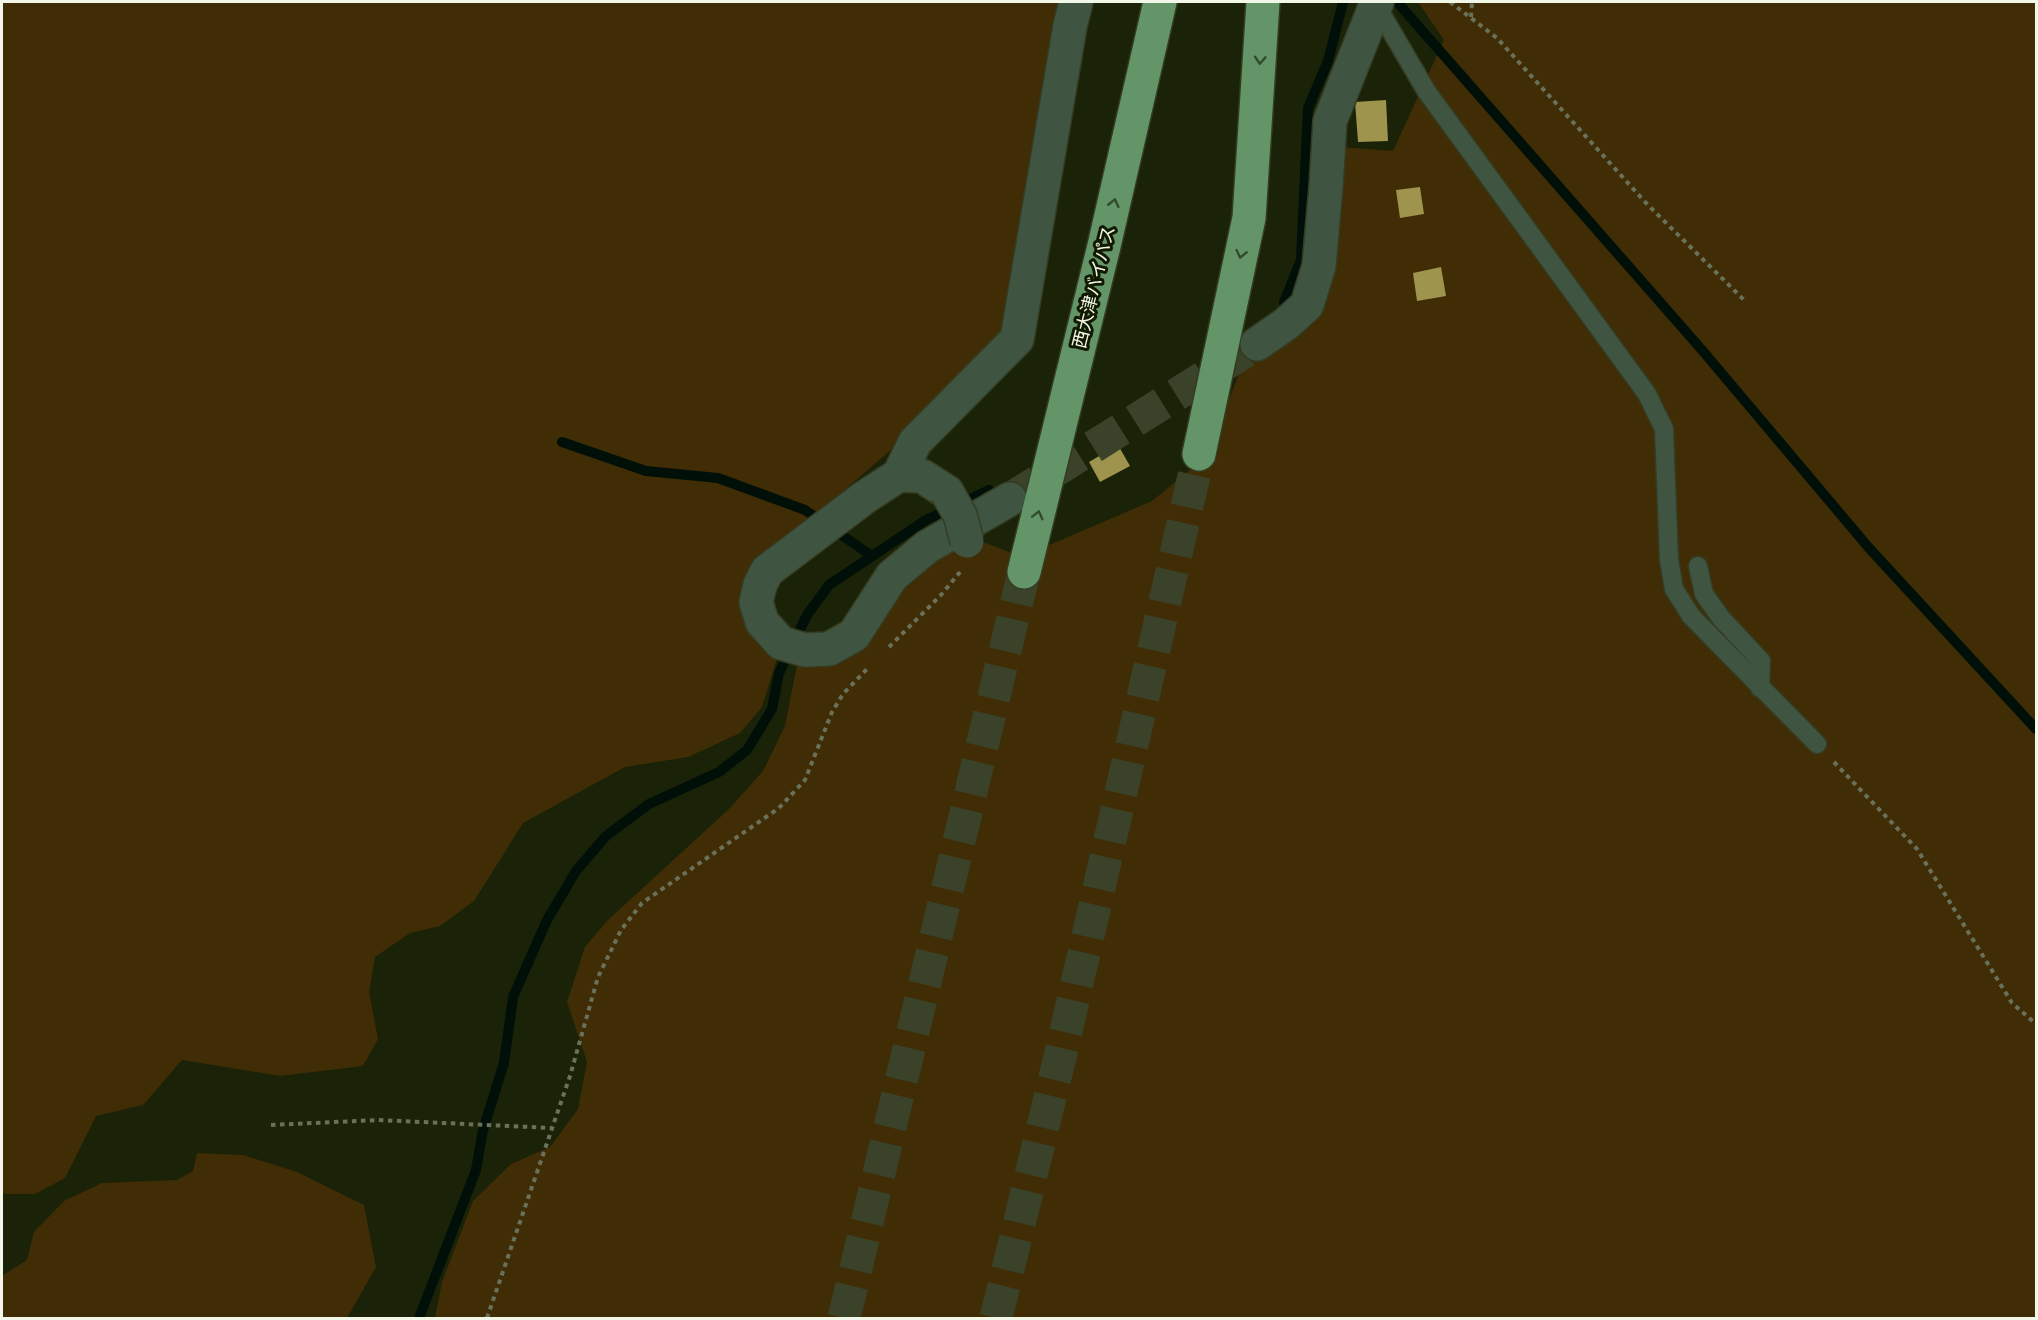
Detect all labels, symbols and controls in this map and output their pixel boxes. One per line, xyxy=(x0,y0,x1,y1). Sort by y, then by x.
one-way arrow xyxy=(1253,55,1266,64)
one-way arrow xyxy=(1107,198,1120,208)
street label: 西大津バイパス xyxy=(1067,223,1120,351)
one-way arrow xyxy=(1235,248,1248,258)
one-way arrow xyxy=(1031,510,1044,520)

